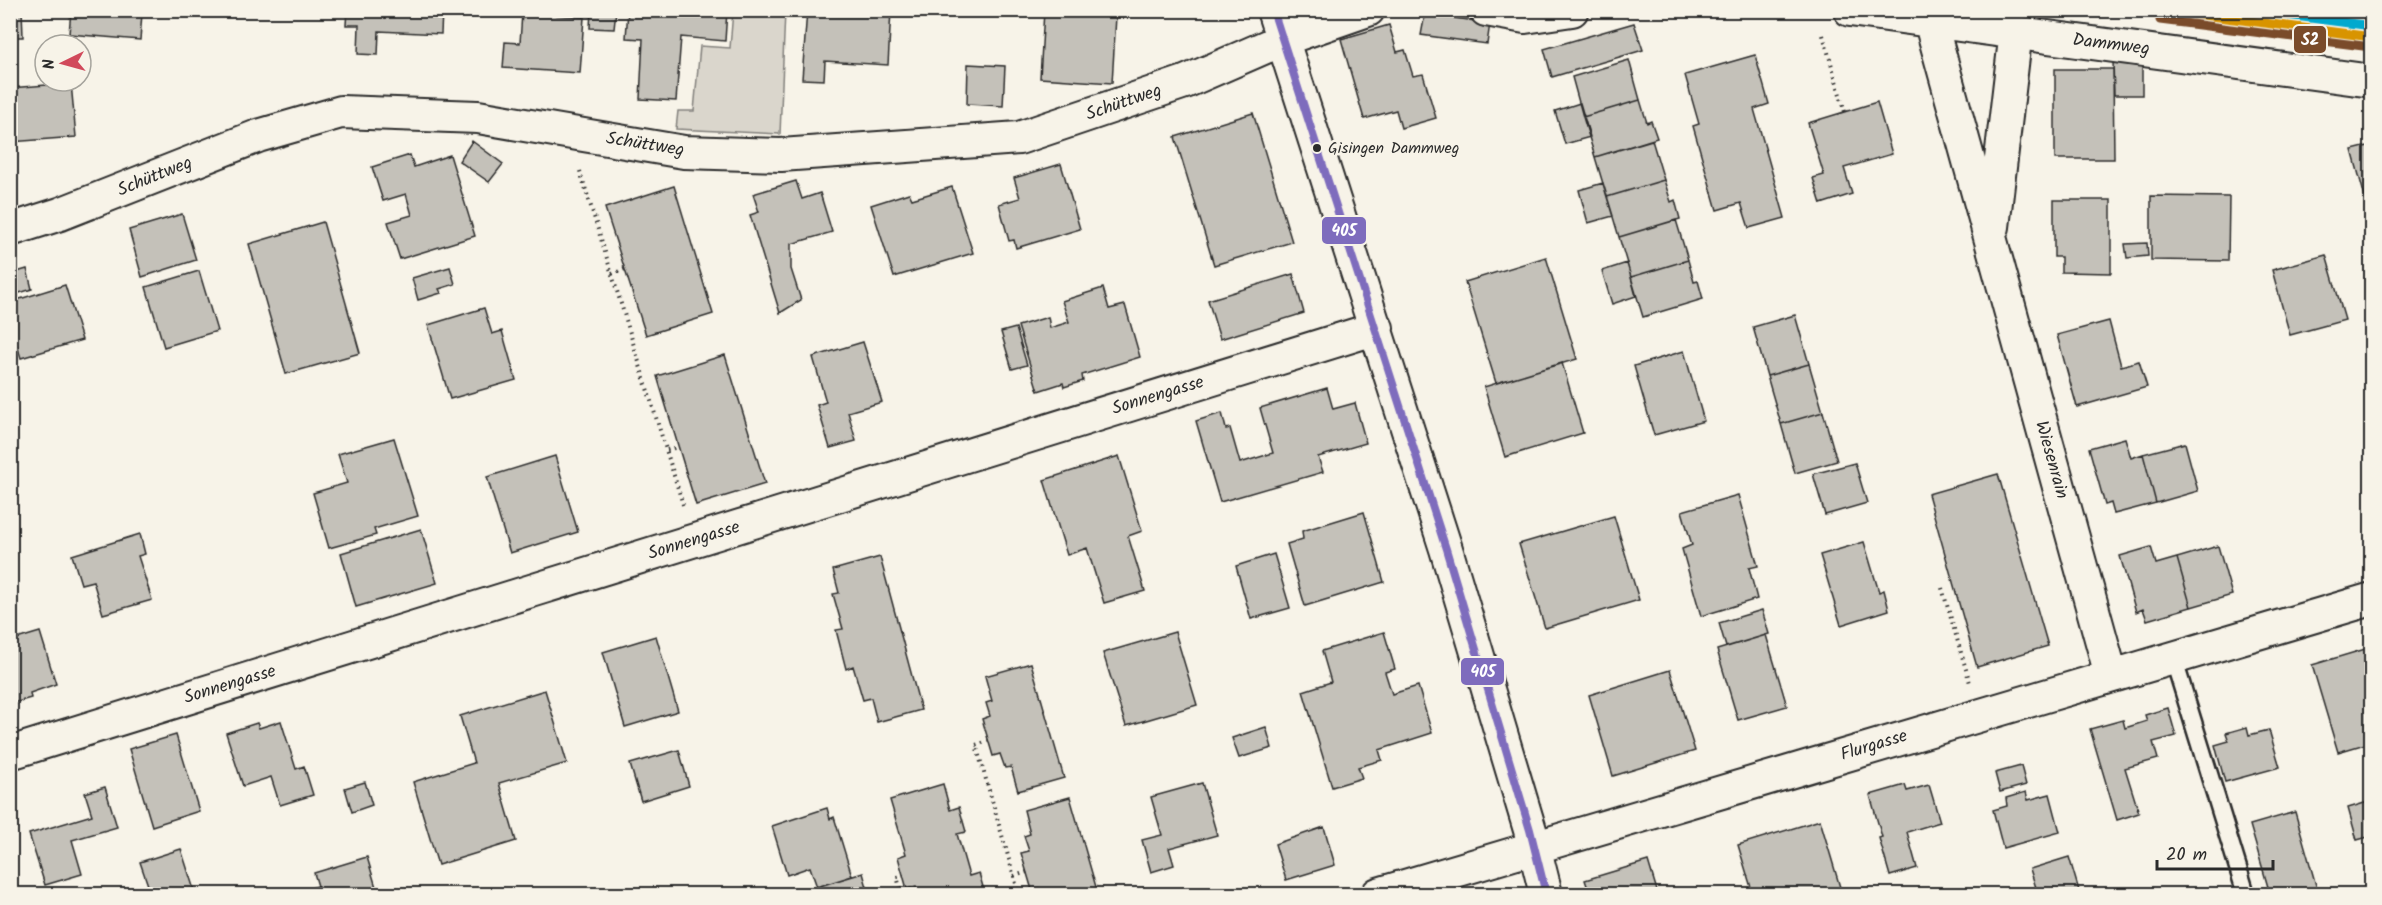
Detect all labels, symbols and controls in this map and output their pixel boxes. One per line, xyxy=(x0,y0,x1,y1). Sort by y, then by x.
line badge: S2 xyxy=(2293,25,2327,54)
street label: Dammweg xyxy=(2071,26,2151,64)
text: S2 xyxy=(2301,28,2319,53)
north arrow xyxy=(33,33,93,93)
text: N xyxy=(37,58,62,70)
street label: Schüttweg xyxy=(1082,77,1166,129)
street label: Schüttweg xyxy=(604,125,686,165)
place label: Gisingen Dammweg xyxy=(1328,136,1459,161)
marker: Gisingen Dammweg xyxy=(1311,142,1323,154)
street label: Schüttweg xyxy=(113,149,197,205)
line badge: 405 xyxy=(1321,216,1367,245)
text: 405 xyxy=(1331,219,1358,244)
street label: Sonnengasse xyxy=(1108,368,1208,424)
street label: Wiesenrain xyxy=(2026,418,2076,502)
street label: Sonnengasse xyxy=(644,513,744,569)
street label: Sonnengasse xyxy=(180,657,280,713)
line badge: 405 xyxy=(1460,657,1505,686)
text: 405 xyxy=(1470,660,1497,685)
street label: Flurgasse xyxy=(1837,722,1911,770)
scale bar xyxy=(2157,833,2272,871)
text: 20 m xyxy=(2166,841,2207,870)

